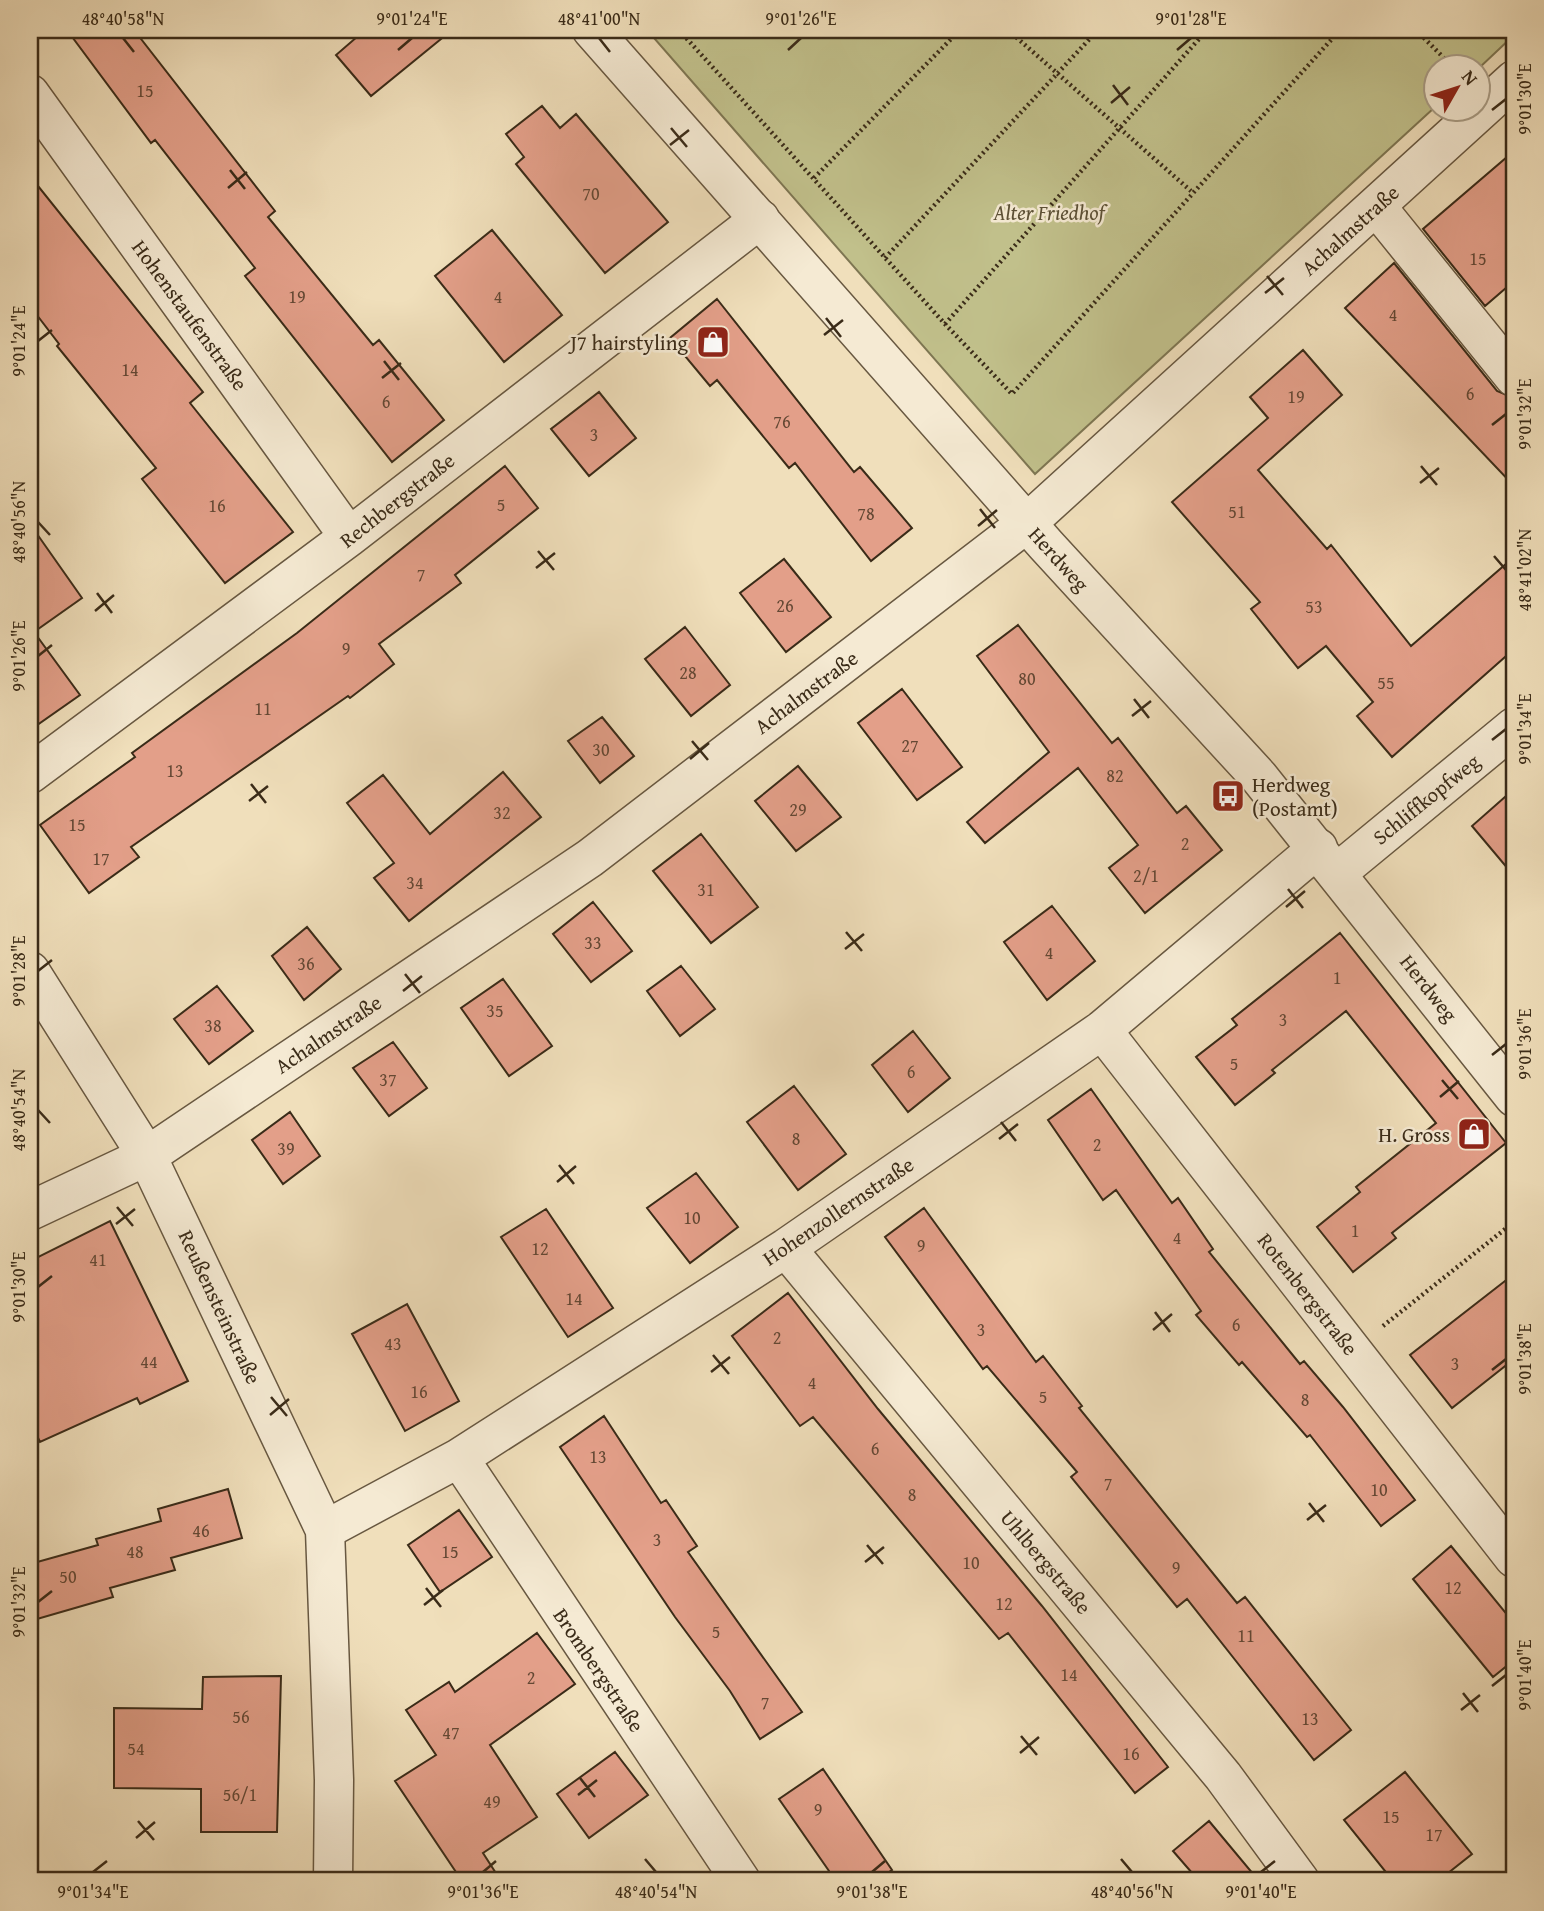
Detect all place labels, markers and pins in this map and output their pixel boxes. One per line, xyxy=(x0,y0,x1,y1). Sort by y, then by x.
shop icon: J7 hairstyling xyxy=(694,323,732,361)
place label: J7 hairstyling xyxy=(567,327,689,358)
place label: Herdweg (Postamt) xyxy=(1252,769,1338,824)
bus stop icon: Herdweg (Postamt) xyxy=(1209,777,1247,815)
shop icon: H. Gross xyxy=(1455,1115,1493,1153)
place label: H. Gross xyxy=(1378,1119,1450,1150)

